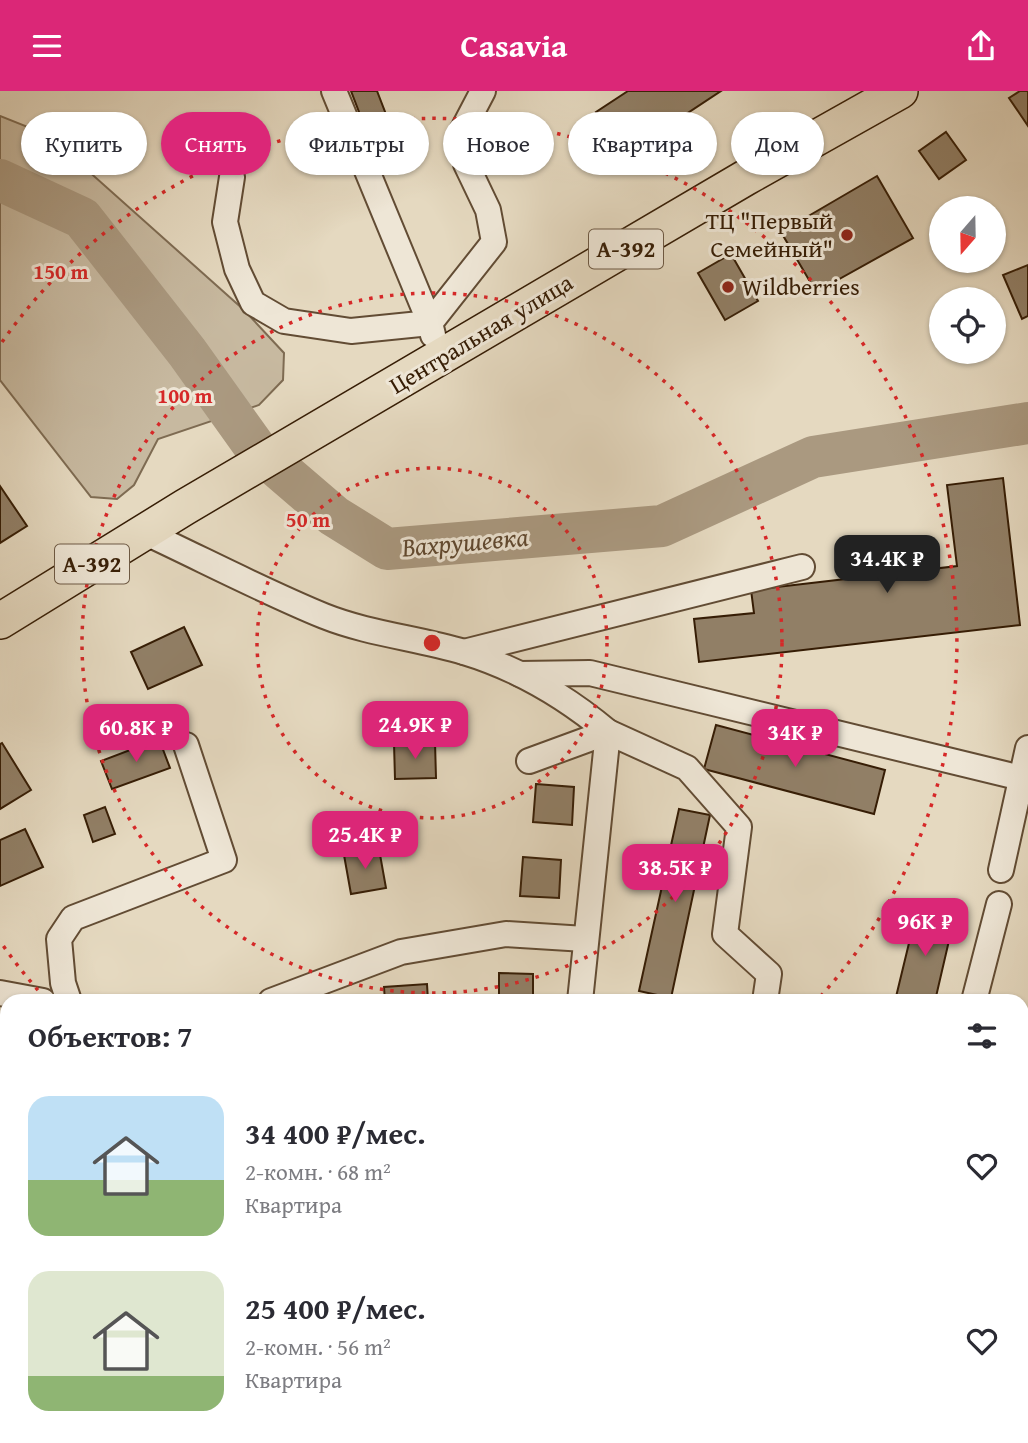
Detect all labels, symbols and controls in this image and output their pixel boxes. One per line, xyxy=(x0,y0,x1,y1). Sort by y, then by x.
text: Casavia xyxy=(461,22,567,69)
icon: menu xyxy=(28,27,66,65)
icon: share xyxy=(962,27,1000,65)
chip: Купить xyxy=(21,112,147,175)
chip: Снять xyxy=(161,112,271,175)
chip: Фильтры xyxy=(285,112,429,175)
chip: Новое xyxy=(443,112,554,175)
chip: Квартира xyxy=(568,112,717,175)
chip: Дом xyxy=(731,112,824,175)
north arrow xyxy=(929,196,1006,273)
map controls xyxy=(929,196,1006,364)
place label: ТЦ "Первый Семейный" xyxy=(706,203,833,266)
marker: ТЦ "Первый Семейный" xyxy=(839,227,855,243)
road number: А-392 xyxy=(589,230,663,269)
text: 150 m xyxy=(33,256,89,287)
street label: Центральная улица xyxy=(382,265,580,402)
place label: Wildberries xyxy=(742,269,860,304)
marker: Wildberries xyxy=(720,279,736,295)
button: locate xyxy=(929,287,1006,364)
text: 100 m xyxy=(157,380,213,411)
text: 50 m xyxy=(286,504,330,535)
water label: Вахрушевка xyxy=(399,517,530,567)
pin: 34.4K ₽ xyxy=(822,535,952,595)
text: 34.4K ₽ xyxy=(850,541,924,574)
road number: А-392 xyxy=(55,544,129,583)
centre of rings xyxy=(420,631,444,655)
pin: 24.9K ₽ xyxy=(350,701,480,761)
pin: 60.8K ₽ xyxy=(71,705,201,764)
text: 24.9K ₽ xyxy=(378,707,452,740)
pin: 34K ₽ xyxy=(746,709,844,769)
text: 60.8K ₽ xyxy=(99,710,173,743)
text: 34K ₽ xyxy=(767,715,823,748)
pin: 25.4K ₽ xyxy=(300,811,430,871)
text: 25.4K ₽ xyxy=(328,817,402,850)
pin: 38.5K ₽ xyxy=(610,845,740,904)
text: 38.5K ₽ xyxy=(638,850,712,883)
pin: 96K ₽ xyxy=(876,899,974,958)
text: 96K ₽ xyxy=(897,904,953,937)
text: Объектов: 7 xyxy=(28,1014,192,1058)
icon: filters xyxy=(963,1017,1001,1055)
text: 34 400 ₽/мес. xyxy=(245,1111,426,1155)
icon: home xyxy=(84,1124,168,1208)
icon: heart xyxy=(963,1147,1001,1185)
text: 2-комн. · 68 m² xyxy=(245,1155,391,1188)
text: Квартира xyxy=(245,1188,342,1221)
text: 25 400 ₽/мес. xyxy=(245,1286,426,1330)
icon: home xyxy=(84,1299,168,1383)
icon: heart xyxy=(963,1322,1001,1360)
text: 2-комн. · 56 m² xyxy=(245,1330,391,1363)
text: Квартира xyxy=(245,1363,342,1396)

